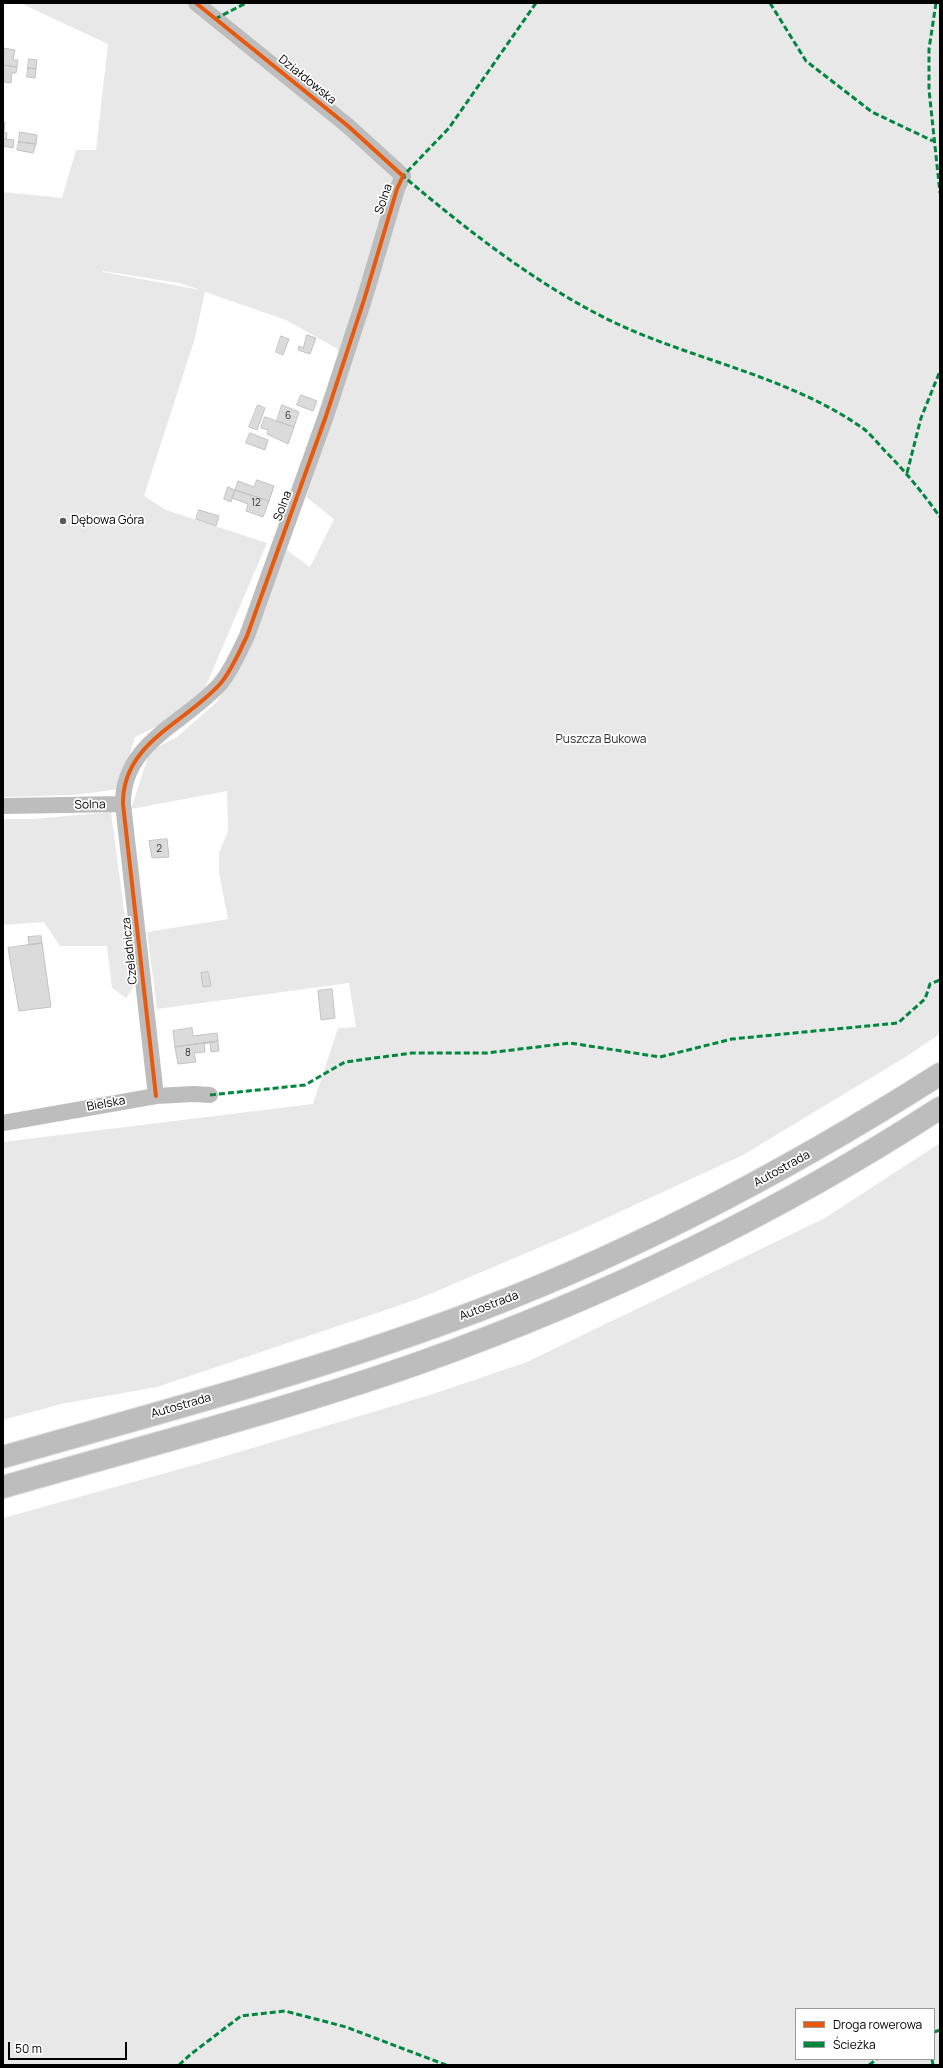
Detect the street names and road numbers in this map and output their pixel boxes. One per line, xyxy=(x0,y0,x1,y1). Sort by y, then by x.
street label: Działdowska xyxy=(275,52,339,108)
street label: Solna xyxy=(372,182,396,216)
street label: Solna xyxy=(271,489,295,523)
street label: Solna xyxy=(74,798,106,812)
street label: Czeladnicza xyxy=(119,917,141,985)
street label: Bielska xyxy=(86,1094,126,1114)
street label: Autostrada xyxy=(751,1148,813,1190)
street label: Autostrada xyxy=(457,1288,521,1324)
street label: Autostrada xyxy=(149,1391,213,1421)

